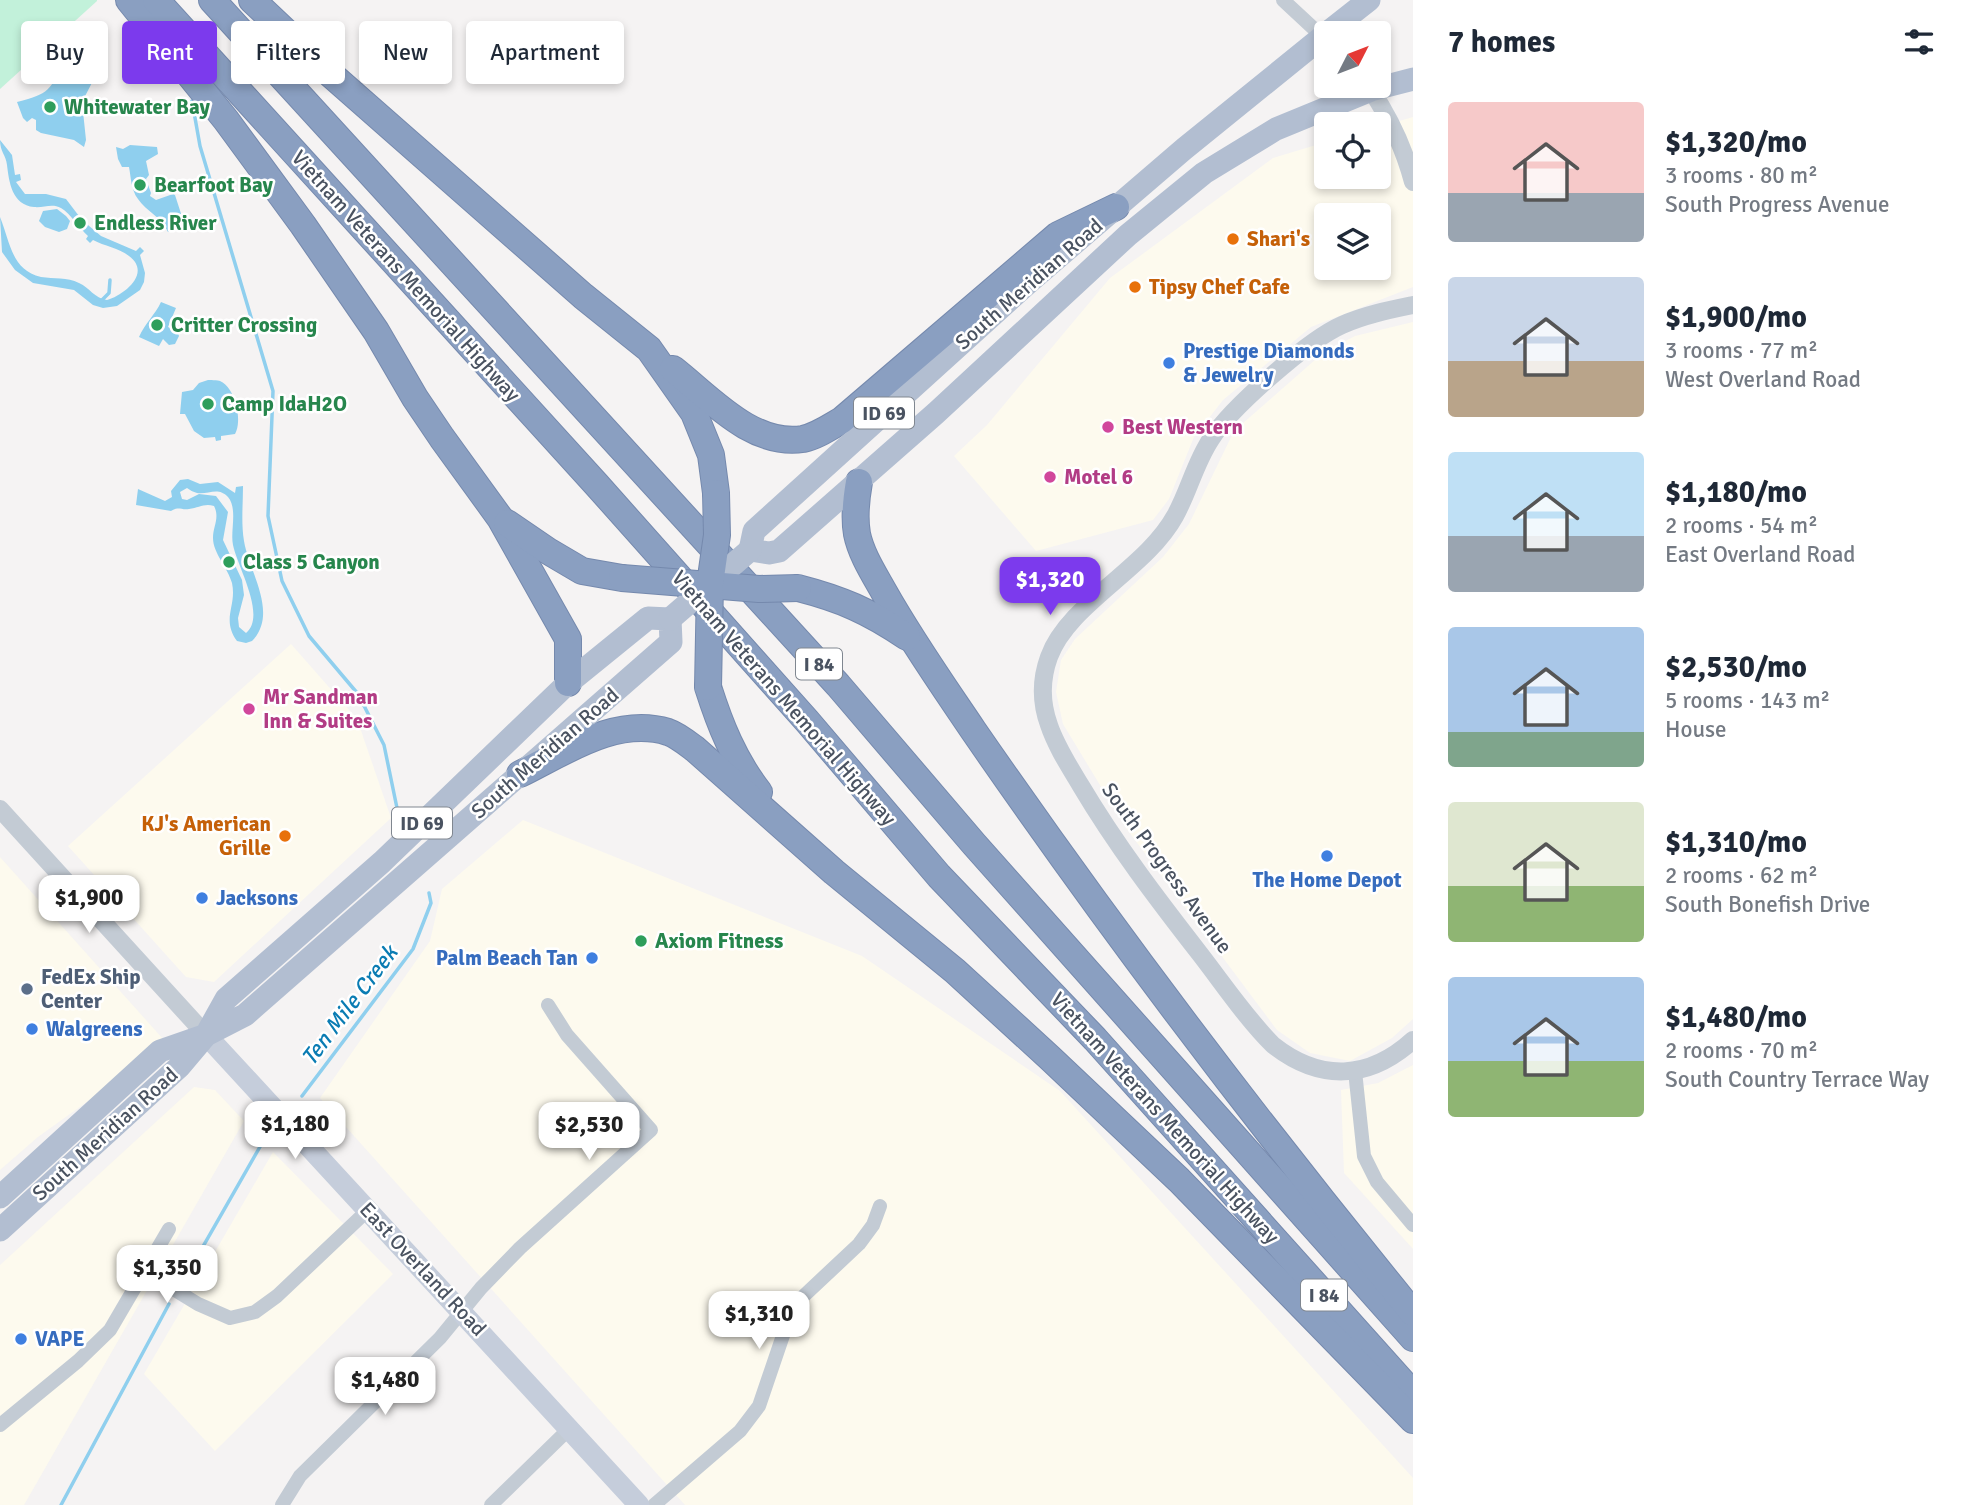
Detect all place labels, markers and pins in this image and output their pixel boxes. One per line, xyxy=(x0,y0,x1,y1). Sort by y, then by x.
place label: Whitewater Bay xyxy=(64,94,210,120)
marker: Whitewater Bay xyxy=(42,99,58,115)
place label: Bearfoot Bay xyxy=(154,172,274,198)
marker: Bearfoot Bay xyxy=(132,177,148,193)
place label: Endless River xyxy=(94,210,217,236)
marker: Endless River xyxy=(72,215,88,231)
place label: Shari's xyxy=(1247,226,1310,252)
marker: Shari's xyxy=(1225,231,1241,247)
place label: Tipsy Chef Cafe xyxy=(1149,274,1290,300)
marker: Tipsy Chef Cafe xyxy=(1127,279,1143,295)
place label: Critter Crossing xyxy=(171,312,317,338)
marker: Critter Crossing xyxy=(149,317,165,333)
place label: Prestige Diamonds & Jewelry xyxy=(1183,338,1354,388)
marker: Prestige Diamonds & Jewelry xyxy=(1161,355,1177,371)
place label: Camp IdaH2O xyxy=(222,391,347,417)
marker: Camp IdaH2O xyxy=(200,396,216,412)
place label: Best Western xyxy=(1122,414,1243,440)
marker: Best Western xyxy=(1100,419,1116,435)
place label: Motel 6 xyxy=(1064,464,1133,490)
marker: Motel 6 xyxy=(1042,469,1058,485)
place label: Class 5 Canyon xyxy=(243,549,380,575)
marker: Class 5 Canyon xyxy=(221,554,237,570)
pin: $1,320 xyxy=(993,558,1107,617)
place label: Mr Sandman Inn & Suites xyxy=(263,684,378,734)
marker: Mr Sandman Inn & Suites xyxy=(241,701,257,717)
place label: KJ's American Grille xyxy=(141,811,271,861)
marker: KJ's American Grille xyxy=(277,828,293,844)
marker: The Home Depot xyxy=(1319,848,1335,864)
place label: The Home Depot xyxy=(1252,867,1402,893)
pin: $1,900 xyxy=(32,876,146,935)
place label: Jacksons xyxy=(216,885,298,911)
marker: Jacksons xyxy=(194,890,210,906)
place label: Axiom Fitness xyxy=(655,928,783,954)
marker: Axiom Fitness xyxy=(633,933,649,949)
place label: Palm Beach Tan xyxy=(436,945,578,971)
marker: Palm Beach Tan xyxy=(584,950,600,966)
place label: FedEx Ship Center xyxy=(41,964,141,1014)
marker: FedEx Ship Center xyxy=(19,981,35,997)
place label: Walgreens xyxy=(46,1016,142,1042)
marker: Walgreens xyxy=(24,1021,40,1037)
pin: $1,180 xyxy=(238,1102,352,1161)
pin: $2,530 xyxy=(532,1102,646,1162)
pin: $1,350 xyxy=(110,1246,224,1305)
pin: $1,310 xyxy=(702,1292,816,1351)
place label: VAPE xyxy=(35,1326,85,1352)
marker: VAPE xyxy=(13,1331,29,1347)
pin: $1,480 xyxy=(328,1358,442,1417)

